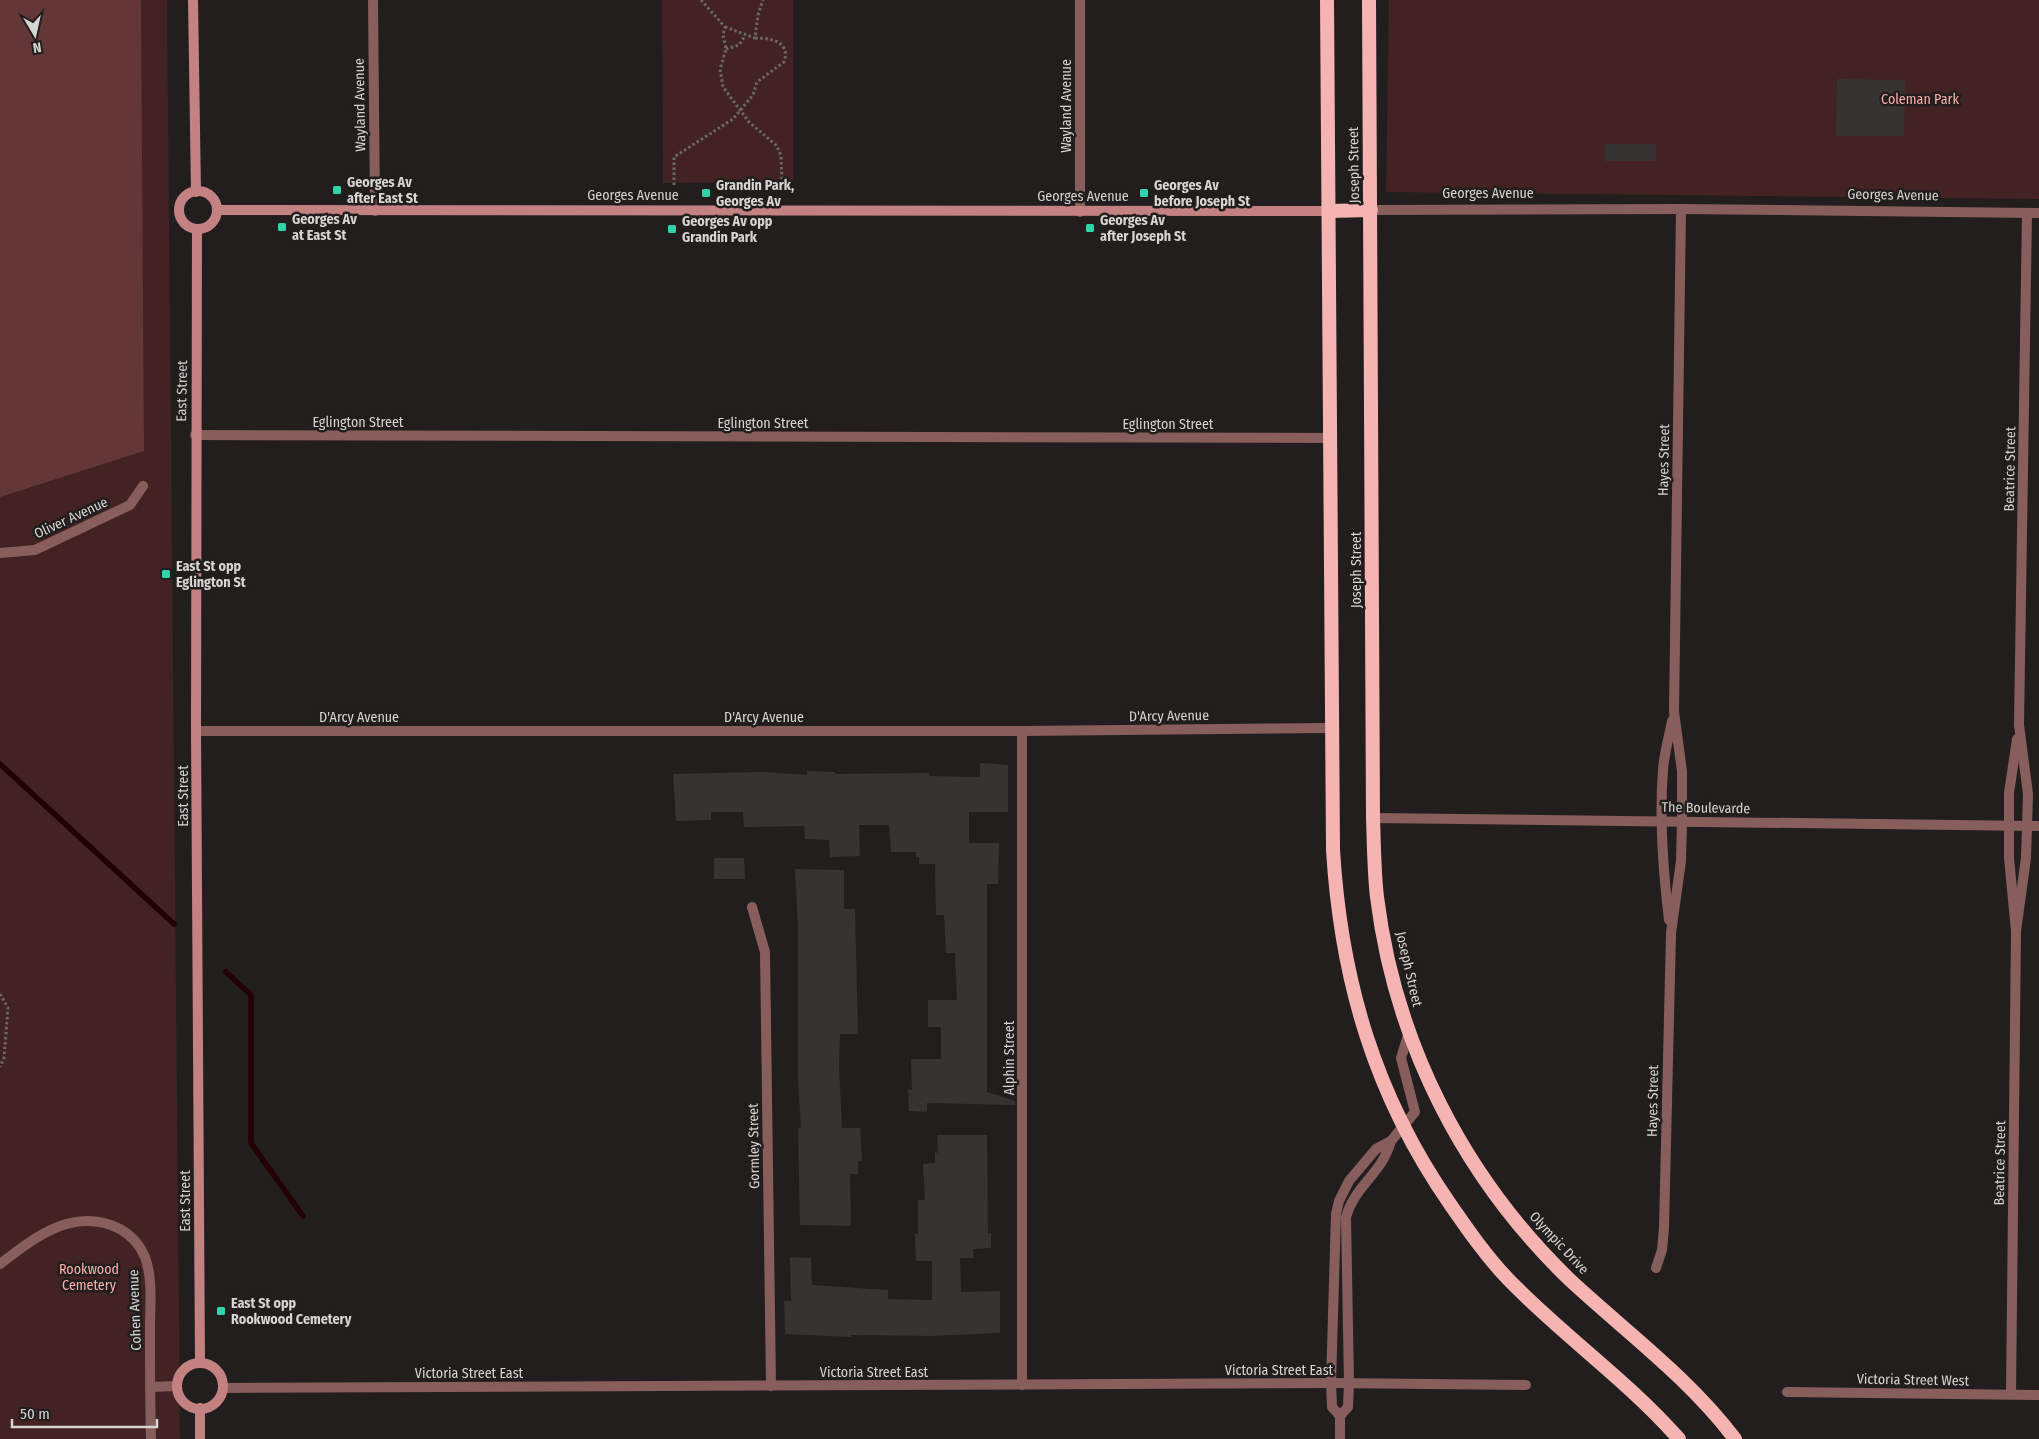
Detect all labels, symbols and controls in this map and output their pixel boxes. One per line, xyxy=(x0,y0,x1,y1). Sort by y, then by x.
north arrow xyxy=(10,10,60,60)
text: N xyxy=(31,38,42,56)
street label: Wayland Avenue xyxy=(351,58,369,152)
street label: Wayland Avenue xyxy=(1058,59,1075,153)
park label: Coleman Park xyxy=(1881,91,1959,108)
street label: Joseph Street xyxy=(1345,126,1363,203)
place label: Georges Av after East St xyxy=(347,174,419,207)
place label: Grandin Park, Georges Av xyxy=(716,177,794,210)
place label: Georges Av before Joseph St xyxy=(1154,177,1251,210)
marker: Georges Av after East St xyxy=(331,184,343,196)
street label: Georges Avenue xyxy=(1442,185,1534,202)
street label: Georges Avenue xyxy=(1847,186,1939,204)
street label: Georges Avenue xyxy=(587,187,679,204)
marker: Grandin Park, Georges Av xyxy=(700,187,712,199)
marker: Georges Av before Joseph St xyxy=(1138,187,1150,199)
street label: Georges Avenue xyxy=(1037,188,1129,205)
place label: Georges Av at East St xyxy=(292,211,357,244)
place label: Georges Av after Joseph St xyxy=(1100,212,1187,245)
place label: Georges Av opp Grandin Park xyxy=(682,213,773,246)
marker: Georges Av at East St xyxy=(276,221,288,233)
marker: Georges Av after Joseph St xyxy=(1084,222,1096,234)
marker: Georges Av opp Grandin Park xyxy=(666,223,678,235)
street label: East Street xyxy=(173,360,191,422)
street label: Eglington Street xyxy=(313,414,404,431)
street label: Eglington Street xyxy=(718,415,809,432)
street label: Eglington Street xyxy=(1123,416,1214,433)
street label: Hayes Street xyxy=(1655,423,1673,496)
street label: Beatrice Street xyxy=(2001,426,2019,511)
street label: Oliver Avenue xyxy=(31,493,111,542)
street label: Joseph Street xyxy=(1348,531,1365,608)
place label: East St opp Eglington St xyxy=(176,558,247,591)
marker: East St opp Eglington St xyxy=(160,568,172,580)
street label: D'Arcy Avenue xyxy=(1129,707,1209,725)
street label: D'Arcy Avenue xyxy=(319,709,399,726)
street label: D'Arcy Avenue xyxy=(724,709,804,726)
street label: East Street xyxy=(175,765,192,827)
street label: The Boulevarde xyxy=(1661,799,1751,817)
street label: Joseph Street xyxy=(1392,930,1426,1009)
street label: Alphin Street xyxy=(1001,1020,1018,1095)
street label: Hayes Street xyxy=(1644,1064,1662,1137)
street label: Gormley Street xyxy=(745,1103,763,1189)
street label: Beatrice Street xyxy=(1991,1120,2009,1205)
street label: East Street xyxy=(177,1170,194,1232)
street label: Olympic Drive xyxy=(1526,1208,1592,1278)
park label: Rookwood Cemetery xyxy=(59,1261,119,1294)
street label: Cohen Avenue xyxy=(125,1269,145,1351)
place label: East St opp Rookwood Cemetery xyxy=(231,1295,352,1328)
marker: East St opp Rookwood Cemetery xyxy=(215,1305,227,1317)
street label: Victoria Street East xyxy=(1225,1362,1334,1379)
street label: Victoria Street East xyxy=(820,1364,929,1381)
street label: Victoria Street East xyxy=(415,1365,524,1382)
street label: Victoria Street West xyxy=(1857,1371,1970,1389)
scale bar xyxy=(12,1396,158,1428)
text: 50 m xyxy=(20,1405,50,1423)

